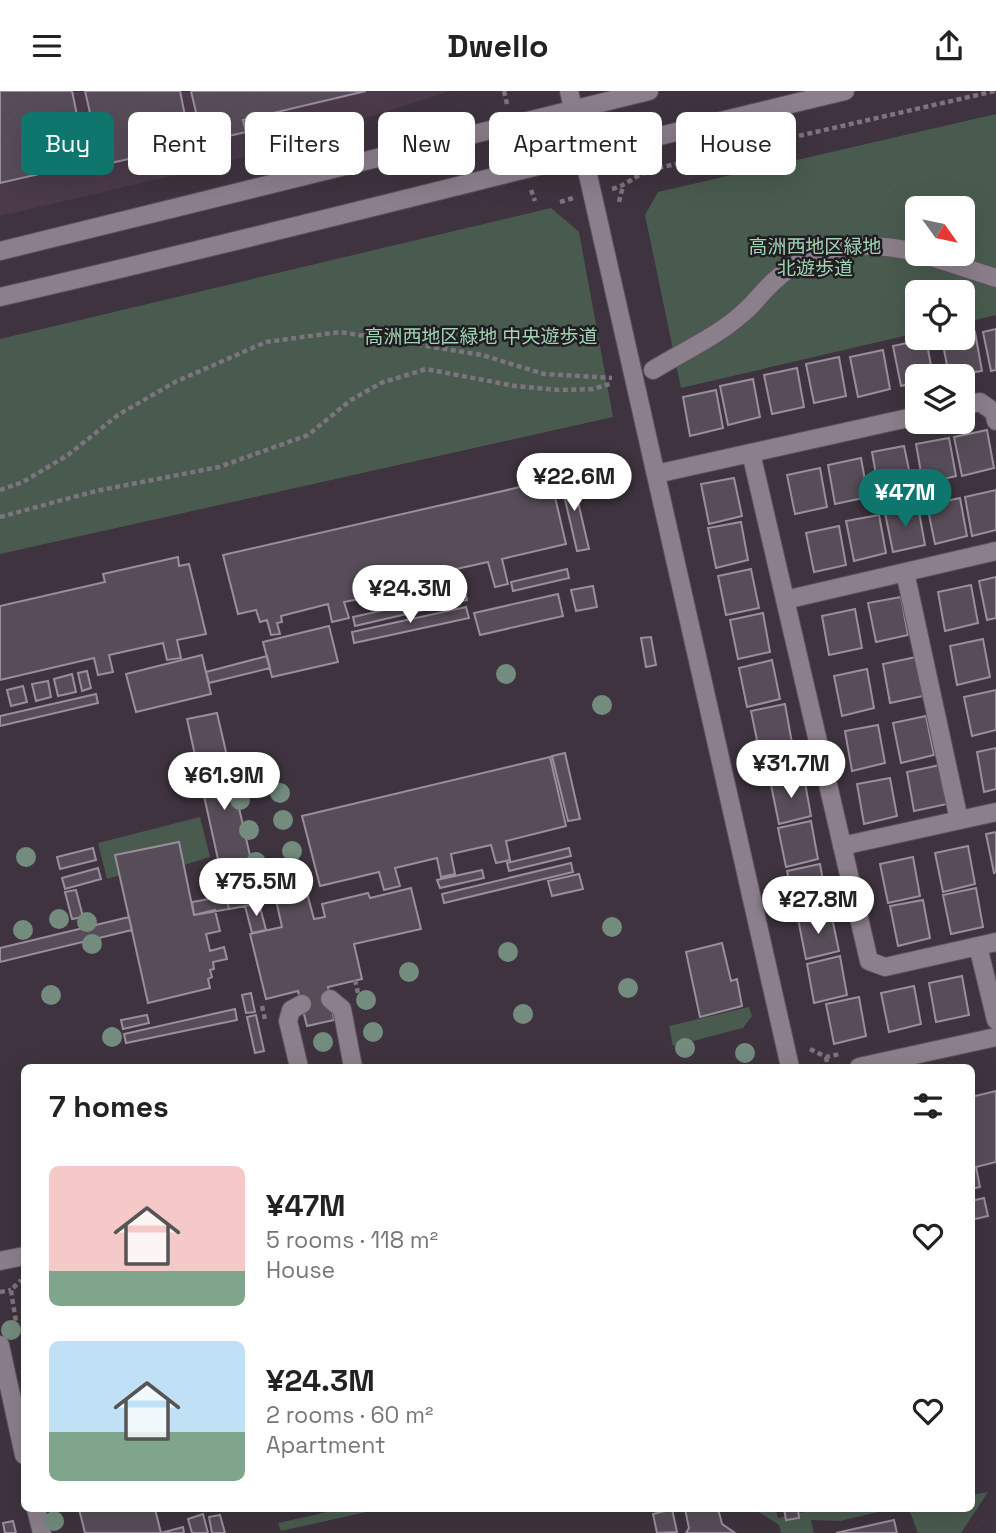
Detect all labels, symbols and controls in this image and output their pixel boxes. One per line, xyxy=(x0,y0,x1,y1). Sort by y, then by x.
text: Dwello xyxy=(447,26,549,66)
icon: menu xyxy=(28,27,66,65)
icon: share xyxy=(930,27,968,65)
chip: Buy xyxy=(21,112,114,175)
chip: Rent xyxy=(128,112,231,175)
chip: Filters xyxy=(245,112,364,175)
chip: New xyxy=(378,112,475,175)
chip: Apartment xyxy=(489,112,662,175)
chip: House xyxy=(676,112,796,175)
north arrow xyxy=(905,196,975,266)
map controls xyxy=(905,196,975,434)
park label: 高洲西地区緑地 北遊歩道 xyxy=(748,234,882,281)
button: locate xyxy=(905,280,975,350)
park label: 高洲西地区緑地 中央遊歩道 xyxy=(365,324,597,349)
button: layers xyxy=(905,364,975,434)
pin: ¥22.6M xyxy=(517,453,631,513)
text: ¥22.6M xyxy=(533,461,615,491)
pin: ¥47M xyxy=(864,469,946,529)
text: ¥47M xyxy=(875,477,935,507)
pin: ¥24.3M xyxy=(353,566,467,625)
text: ¥24.3M xyxy=(368,573,452,603)
pin: ¥31.7M xyxy=(734,741,848,800)
text: ¥31.7M xyxy=(752,748,830,778)
pin: ¥61.9M xyxy=(167,753,281,812)
text: ¥61.9M xyxy=(184,760,264,790)
pin: ¥75.5M xyxy=(199,859,313,918)
text: ¥75.5M xyxy=(215,866,297,896)
pin: ¥27.8M xyxy=(761,877,875,936)
text: ¥27.8M xyxy=(778,884,858,914)
text: 7 homes xyxy=(49,1087,169,1126)
icon: filters xyxy=(909,1087,947,1125)
text: ¥47M xyxy=(266,1186,346,1225)
icon: home xyxy=(105,1194,189,1278)
icon: heart xyxy=(909,1217,947,1255)
text: 5 rooms · 118 m² xyxy=(266,1225,438,1255)
text: House xyxy=(266,1255,335,1285)
text: ¥24.3M xyxy=(266,1361,375,1400)
icon: home xyxy=(105,1369,189,1453)
icon: heart xyxy=(909,1392,947,1430)
text: 2 rooms · 60 m² xyxy=(266,1400,433,1430)
text: Apartment xyxy=(266,1430,386,1460)

